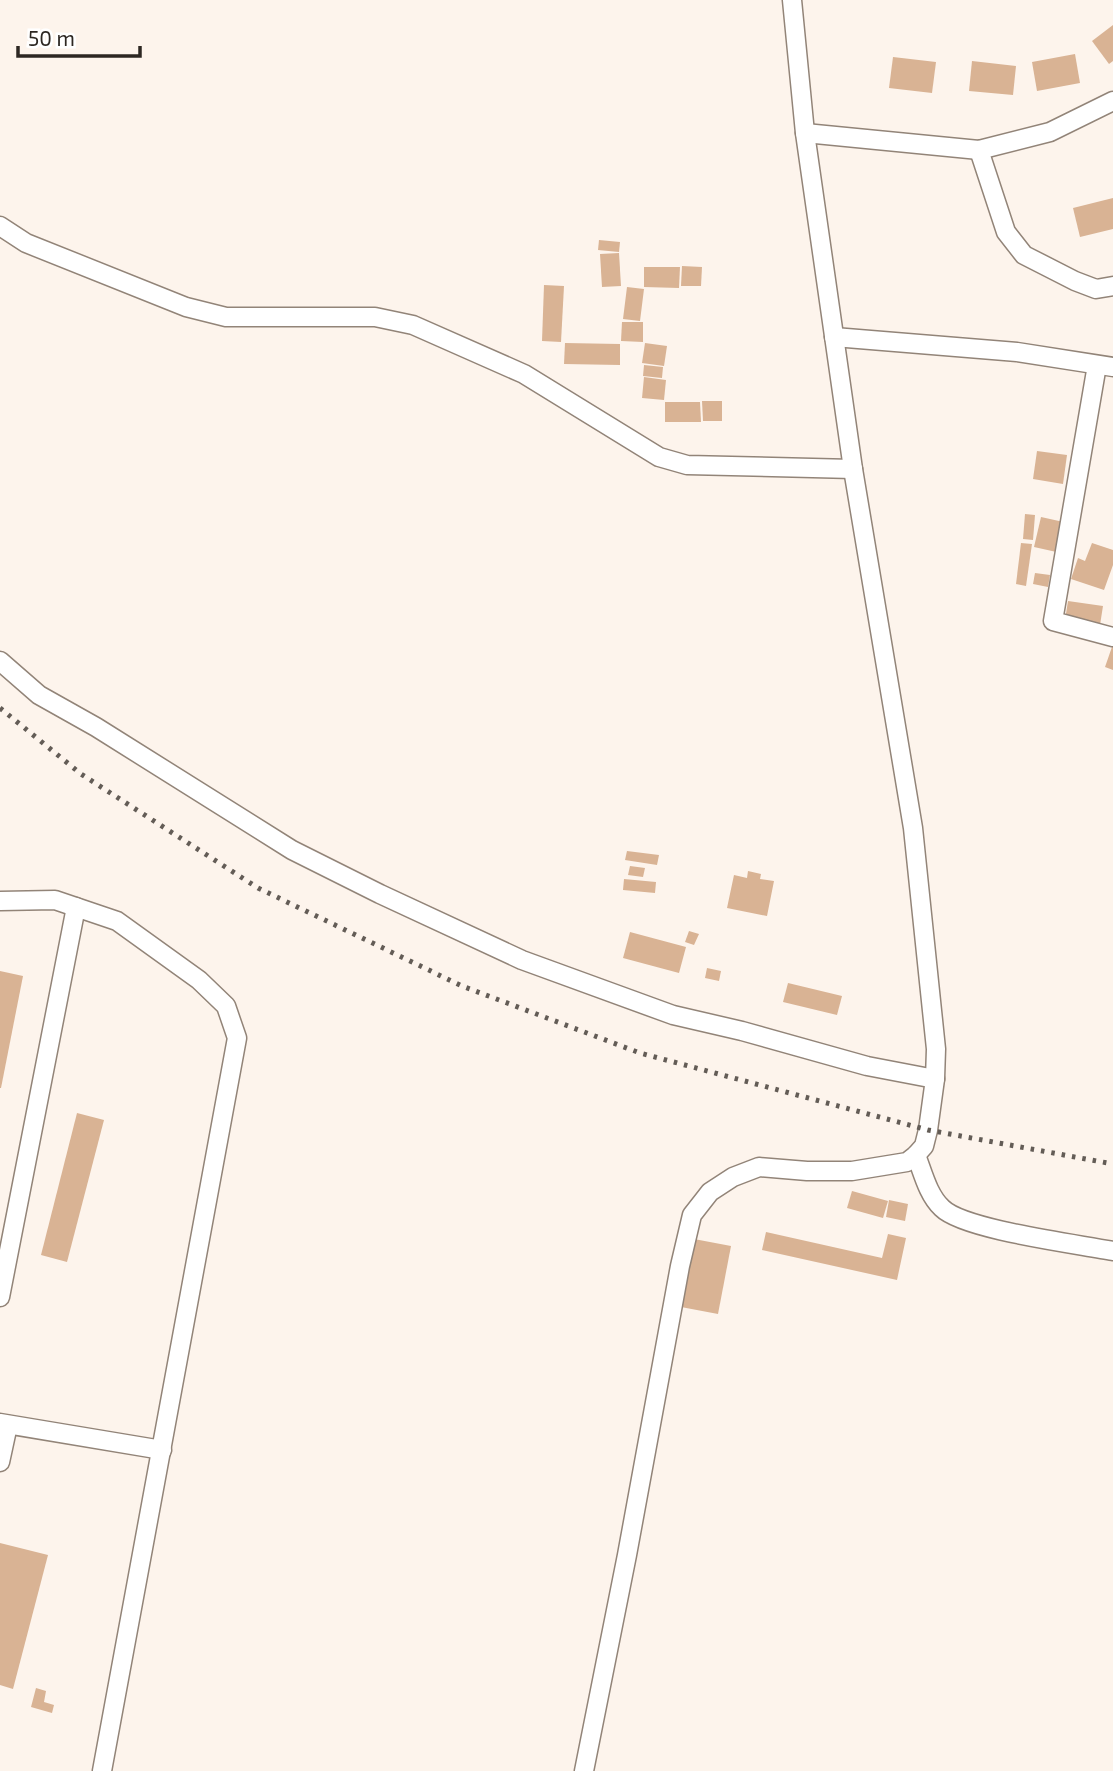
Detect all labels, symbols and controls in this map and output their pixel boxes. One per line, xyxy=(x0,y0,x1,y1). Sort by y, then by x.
scale bar xyxy=(18,14,140,58)
text: 50 m xyxy=(28,25,75,50)

